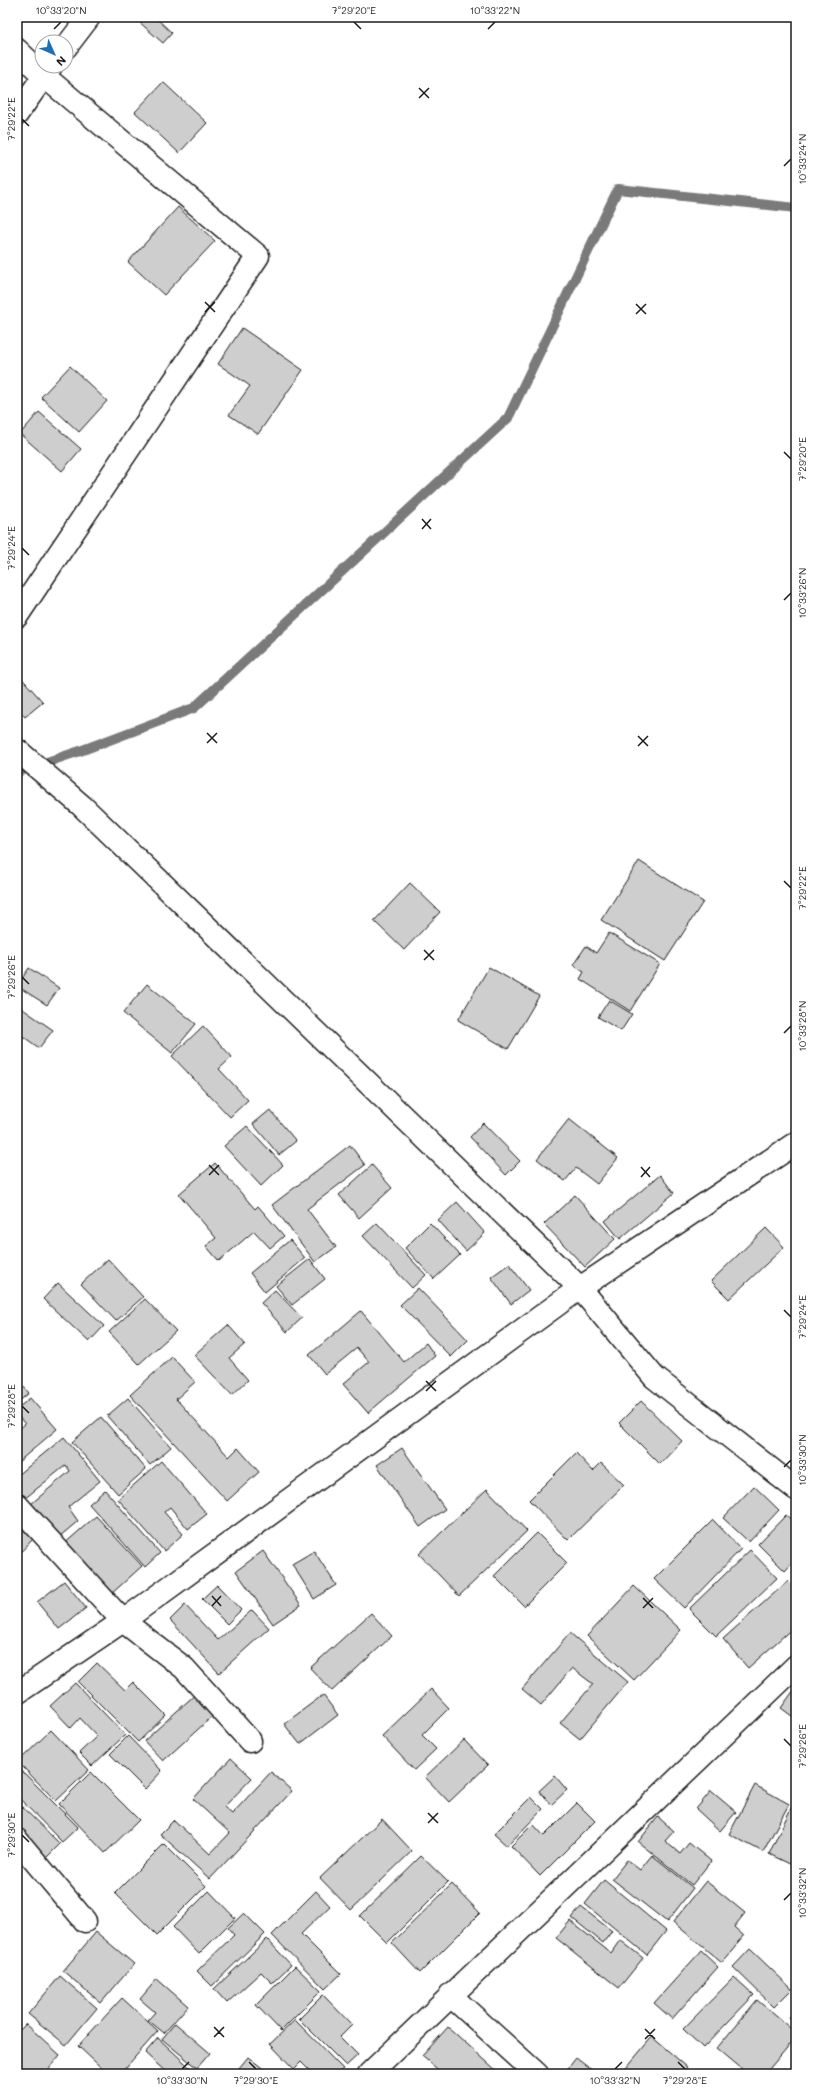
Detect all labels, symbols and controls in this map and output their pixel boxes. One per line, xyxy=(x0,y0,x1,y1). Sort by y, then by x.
text: 10°33'20"N xyxy=(35,3,87,17)
text: 7°29'20"E xyxy=(332,3,376,17)
text: 10°33'22"N xyxy=(470,3,520,17)
north arrow xyxy=(34,34,74,74)
text: N xyxy=(53,53,70,70)
text: 7°29'22"E xyxy=(4,97,18,141)
text: 10°33'24"N xyxy=(795,134,809,184)
text: 7°29'20"E xyxy=(795,437,809,481)
text: 7°29'24"E xyxy=(4,526,18,570)
text: 10°33'26"N xyxy=(795,568,809,618)
text: 7°29'22"E xyxy=(795,866,809,910)
text: 7°29'26"E xyxy=(4,955,18,999)
text: 10°33'28"N xyxy=(795,1001,809,1051)
text: 7°29'24"E xyxy=(795,1295,809,1339)
text: 7°29'28"E xyxy=(4,1384,18,1428)
text: 10°33'30"N xyxy=(795,1434,809,1486)
text: 7°29'26"E xyxy=(795,1724,809,1768)
text: 7°29'30"E xyxy=(4,1813,18,1857)
text: 10°33'32"N xyxy=(795,1868,809,1918)
text: 10°33'30"N xyxy=(156,2073,208,2087)
text: 7°29'30"E xyxy=(234,2073,278,2087)
text: 10°33'32"N xyxy=(590,2073,640,2087)
text: 7°29'28"E xyxy=(663,2073,707,2087)

